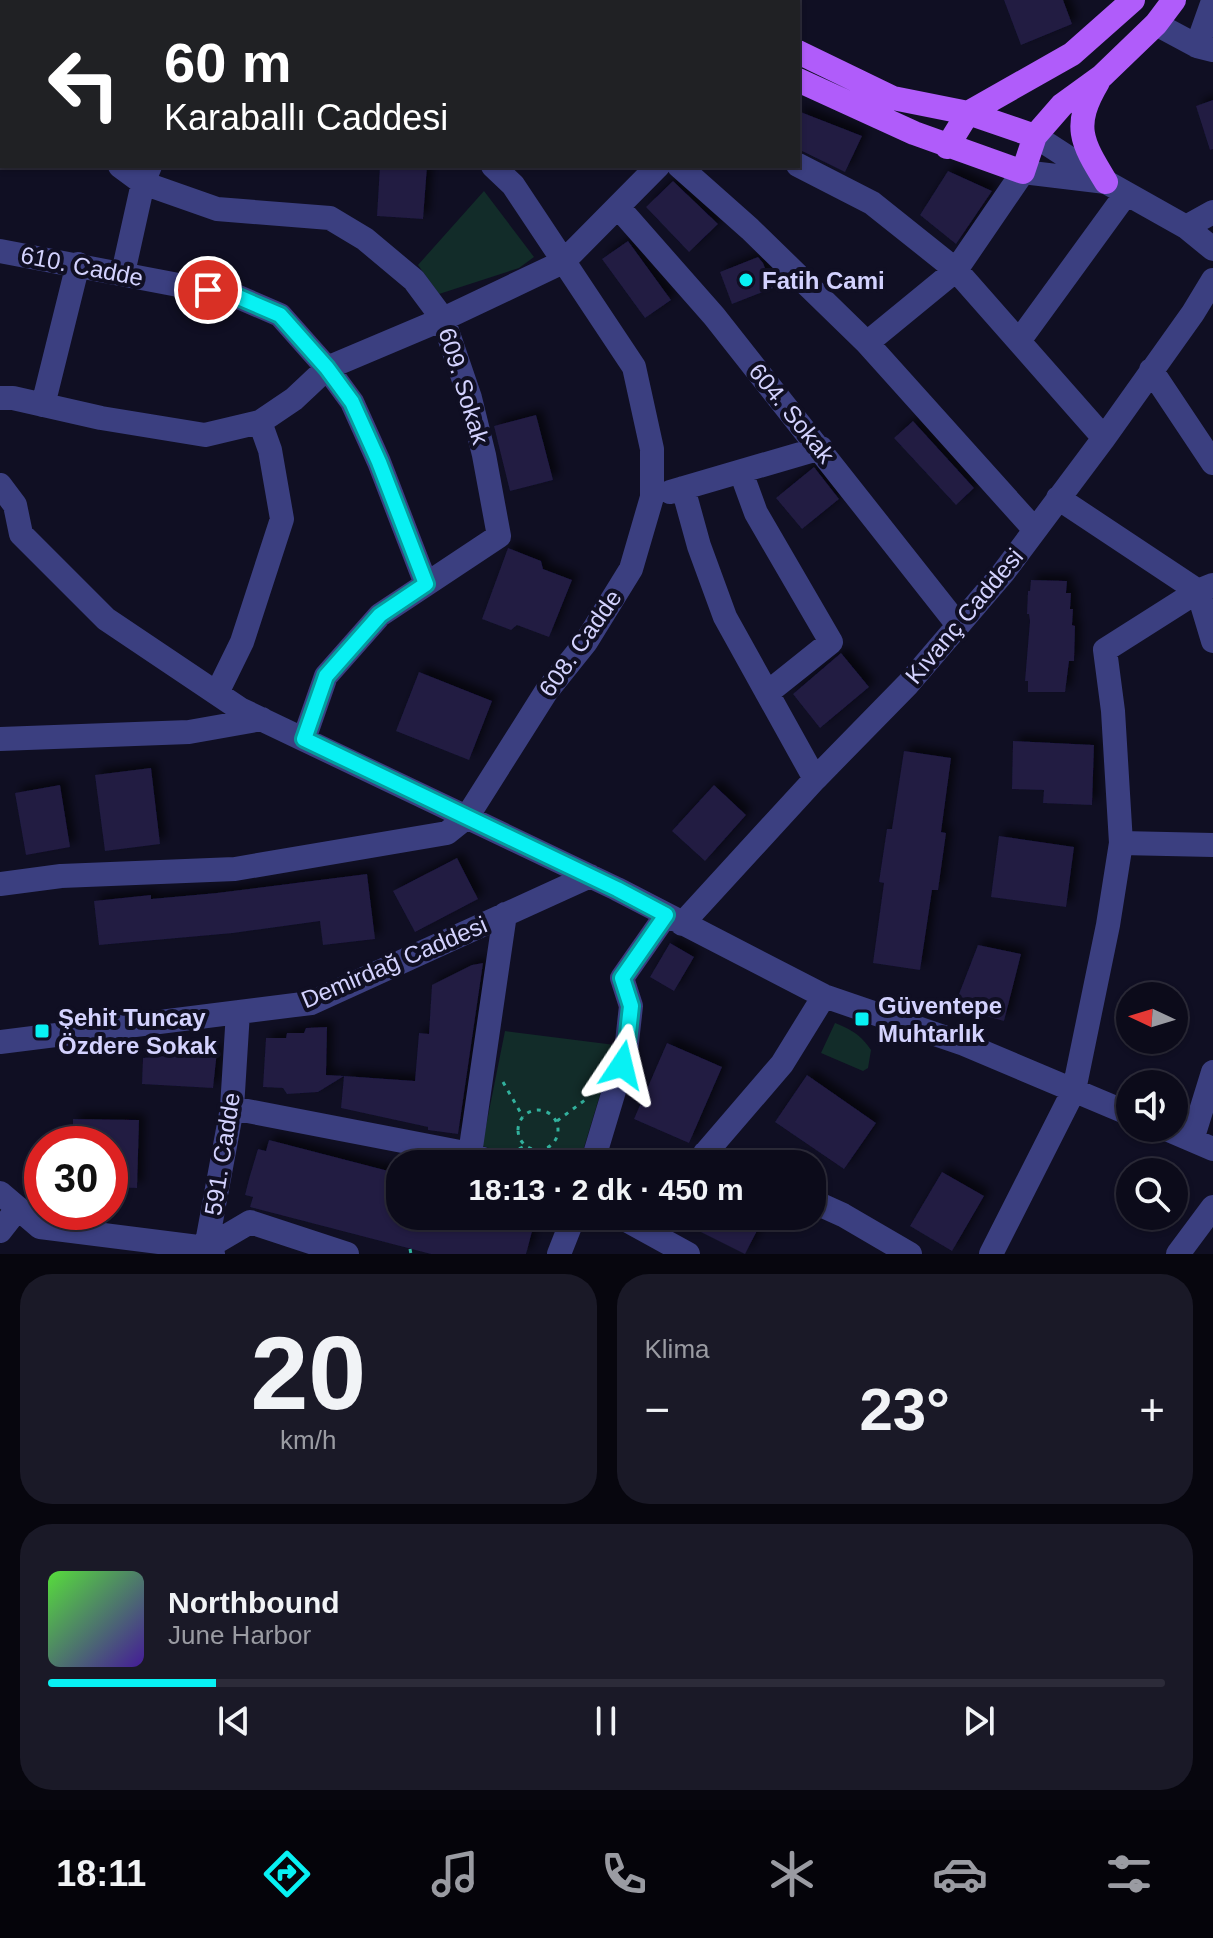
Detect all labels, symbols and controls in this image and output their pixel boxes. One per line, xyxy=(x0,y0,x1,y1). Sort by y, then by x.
text: 60 m xyxy=(164,31,292,94)
icon: left xyxy=(32,32,136,136)
text: Karaballı Caddesi xyxy=(164,97,448,138)
street label: 610. Cadde xyxy=(19,241,145,291)
pin xyxy=(174,256,242,324)
place label: Fatih Cami xyxy=(762,267,885,294)
icon: arrive xyxy=(186,268,230,312)
marker: Fatih Cami xyxy=(737,271,755,289)
street label: 609. Sokak xyxy=(434,325,495,448)
street label: 604. Sokak xyxy=(744,358,841,469)
street label: Kıvanç Caddesi xyxy=(900,543,1028,689)
street label: 608. Cadde xyxy=(533,584,627,702)
street label: Demirdağ Caddesi xyxy=(297,911,491,1013)
north arrow xyxy=(1116,982,1188,1054)
map controls xyxy=(1116,982,1188,1230)
place label: Güventepe Muhtarlık xyxy=(878,992,1002,1047)
place label: Şehit Tuncay Özdere Sokak xyxy=(58,1004,217,1059)
marker: Güventepe Muhtarlık xyxy=(853,1010,871,1028)
marker: Şehit Tuncay Özdere Sokak xyxy=(33,1022,51,1040)
position arrow xyxy=(580,1023,664,1107)
button: sound xyxy=(1116,1070,1188,1142)
street label: 591. Cadde xyxy=(199,1091,245,1217)
speed limit sign: 30 xyxy=(24,1126,128,1230)
button: search xyxy=(1116,1158,1188,1230)
text: 18:13 · 2 dk · 450 m xyxy=(468,1173,744,1206)
text: 20 xyxy=(250,1315,366,1431)
text: Klima xyxy=(645,1334,710,1364)
text: 23° xyxy=(859,1376,950,1443)
text: − xyxy=(645,1385,670,1434)
text: + xyxy=(1139,1385,1165,1434)
text: km/h xyxy=(280,1425,336,1455)
text: Northbound xyxy=(168,1586,340,1619)
text: June Harbor xyxy=(168,1620,311,1650)
icon: previous xyxy=(212,1699,256,1743)
icon: pause xyxy=(584,1699,628,1743)
icon: next xyxy=(957,1699,1001,1743)
icon: directions xyxy=(259,1846,315,1902)
icon: music xyxy=(427,1846,483,1902)
icon: phone xyxy=(596,1846,652,1902)
icon: climate xyxy=(764,1846,820,1902)
icon: car xyxy=(932,1846,988,1902)
icon: filters xyxy=(1101,1846,1157,1902)
text: 18:11 xyxy=(56,1853,146,1894)

